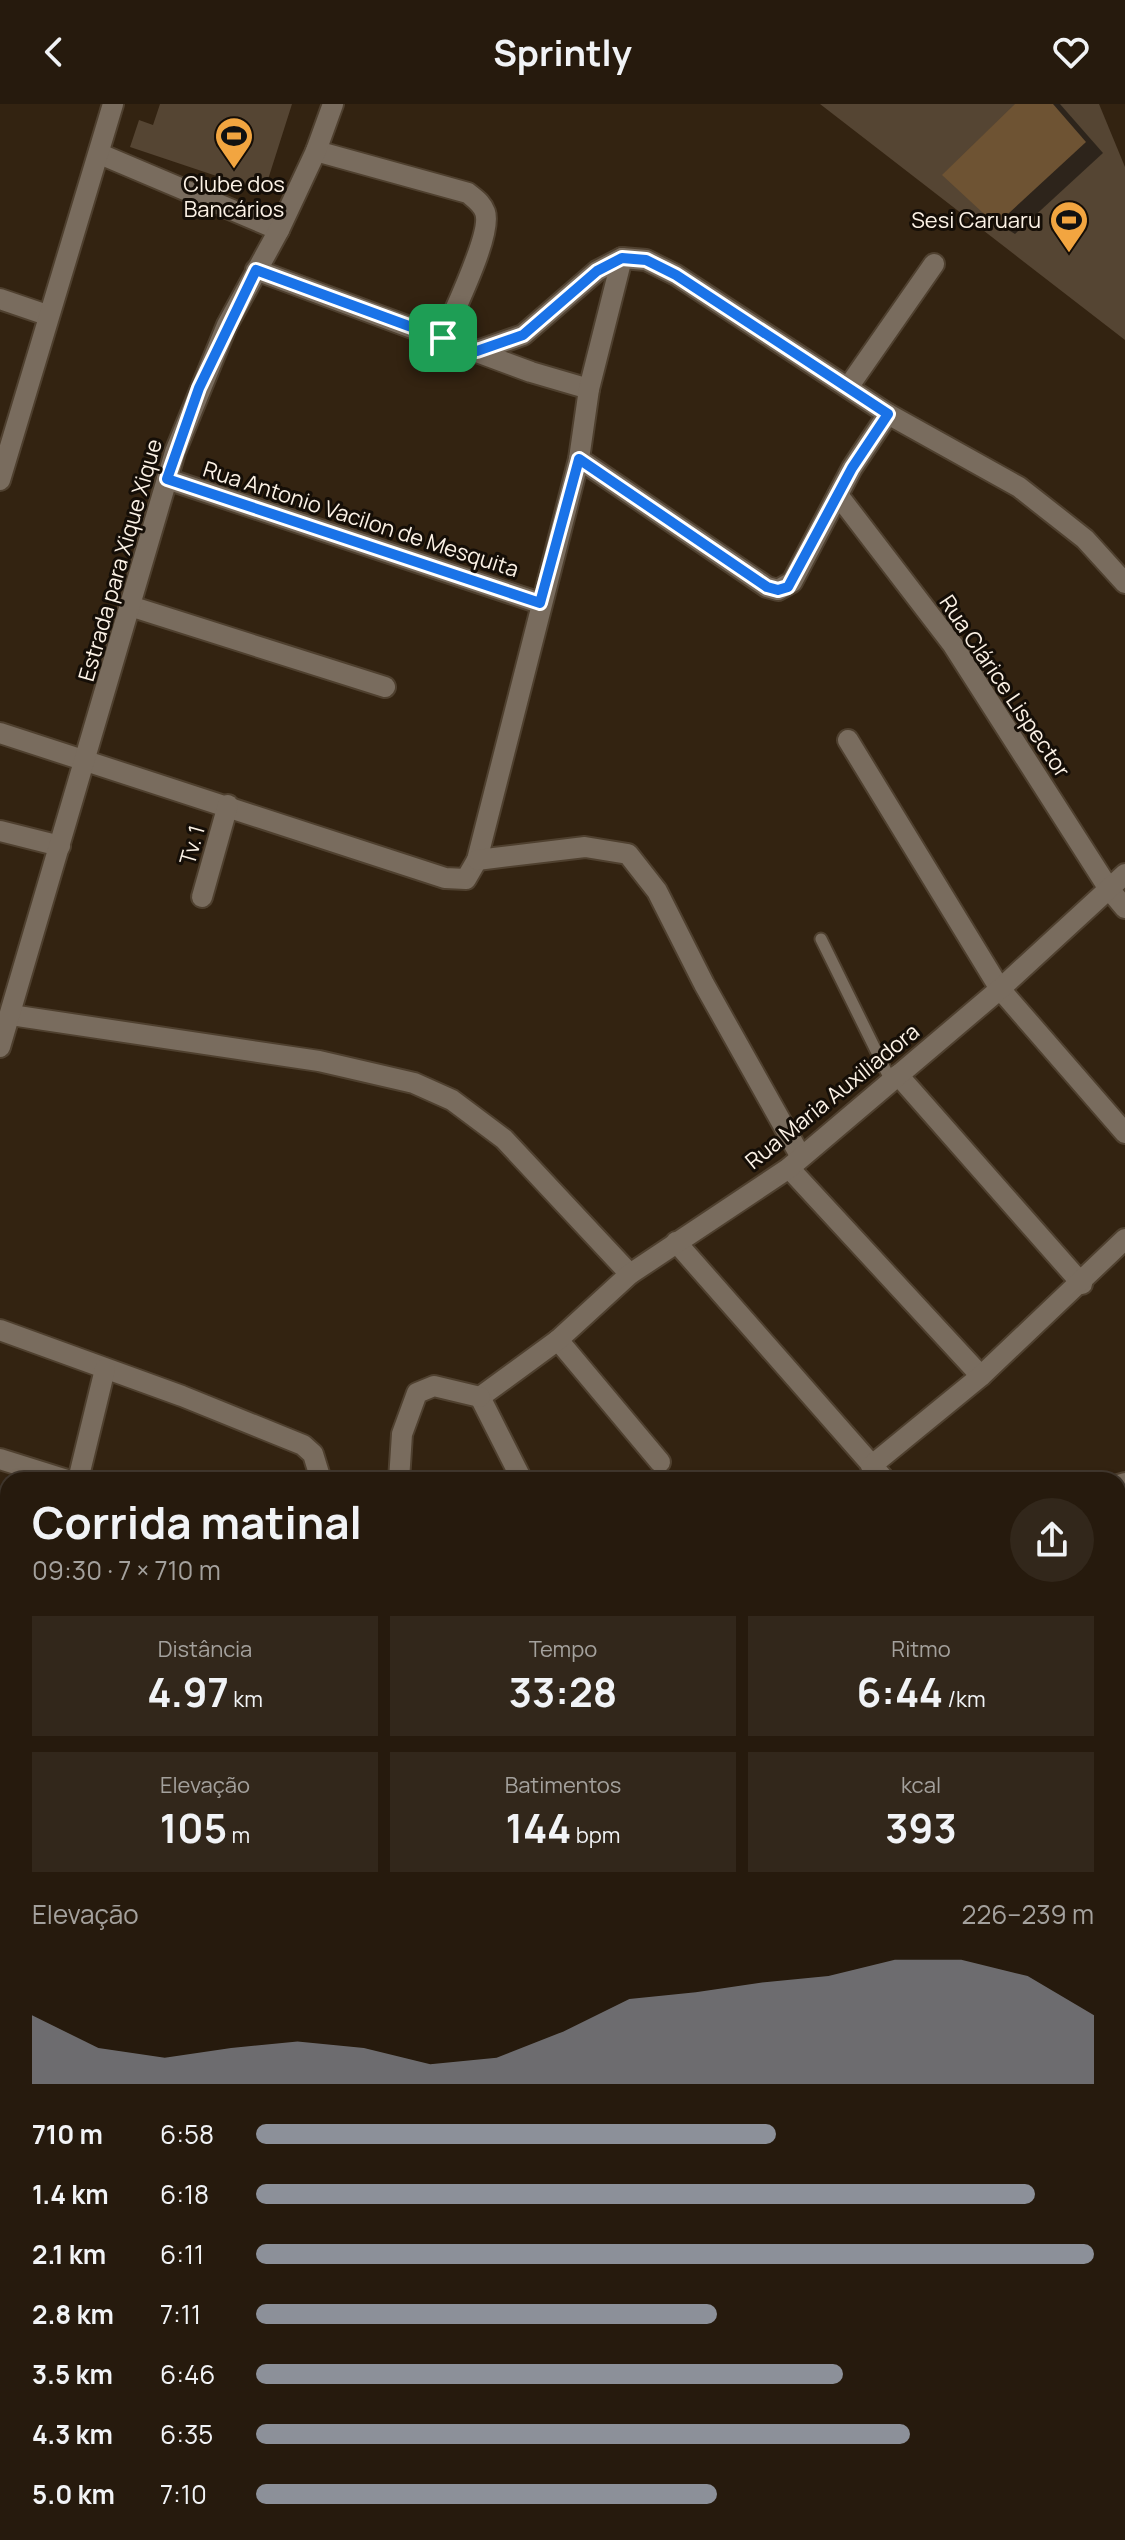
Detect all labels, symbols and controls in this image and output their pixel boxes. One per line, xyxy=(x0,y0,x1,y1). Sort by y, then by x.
text: Sprintly xyxy=(493,28,632,77)
icon: back xyxy=(32,30,76,74)
icon: heart xyxy=(1049,30,1093,74)
sports icon: Clube dos Bancários xyxy=(213,115,255,170)
place label: Clube dos Bancários xyxy=(183,169,285,224)
sports icon: Sesi Caruaru xyxy=(1048,199,1090,254)
place label: Sesi Caruaru xyxy=(911,205,1041,235)
pin xyxy=(409,304,477,372)
icon: arrive xyxy=(421,316,465,360)
street label: Estrada para Xique Xique xyxy=(71,435,169,685)
street label: Rua Antonio Vacilon de Mesquita xyxy=(199,454,523,584)
street label: Rua Clárice Lispector xyxy=(933,589,1077,783)
street label: Tv. 1 xyxy=(172,822,212,868)
street label: Rua Maria Auxiliadora xyxy=(739,1016,925,1176)
text: Corrida matinal xyxy=(32,1492,362,1552)
button: share xyxy=(1010,1498,1094,1582)
text: 09:30 · 7 × 710 m xyxy=(32,1552,221,1588)
text: Distância xyxy=(158,1634,252,1664)
text: Tempo xyxy=(529,1634,597,1664)
text: Ritmo xyxy=(891,1634,951,1664)
text: 4.97 xyxy=(147,1664,229,1719)
text: 33:28 xyxy=(509,1664,617,1719)
text: 6:44 xyxy=(856,1664,943,1719)
text: km xyxy=(229,1684,263,1714)
text: /km xyxy=(943,1684,986,1714)
text: Elevação xyxy=(160,1770,250,1800)
text: Batimentos xyxy=(505,1770,621,1800)
text: kcal xyxy=(901,1770,941,1800)
text: 105 xyxy=(160,1800,227,1855)
text: 144 xyxy=(506,1800,571,1855)
text: 393 xyxy=(885,1800,957,1855)
text: m xyxy=(227,1820,250,1850)
text: bpm xyxy=(571,1820,620,1850)
text: Elevação xyxy=(32,1896,139,1932)
text: 226–239 m xyxy=(962,1896,1094,1932)
text: 710 m xyxy=(32,2116,103,2152)
text: 6:58 xyxy=(160,2116,214,2152)
text: 1.4 km xyxy=(32,2176,109,2212)
text: 6:18 xyxy=(160,2176,209,2212)
text: 2.1 km xyxy=(32,2236,106,2272)
text: 6:11 xyxy=(160,2236,204,2272)
text: 2.8 km xyxy=(32,2296,114,2332)
text: 7:11 xyxy=(160,2296,201,2332)
text: 3.5 km xyxy=(32,2356,113,2392)
text: 6:46 xyxy=(160,2356,215,2392)
text: 4.3 km xyxy=(32,2416,113,2452)
text: 6:35 xyxy=(160,2416,213,2452)
text: 5.0 km xyxy=(32,2476,115,2512)
text: 7:10 xyxy=(160,2476,207,2512)

